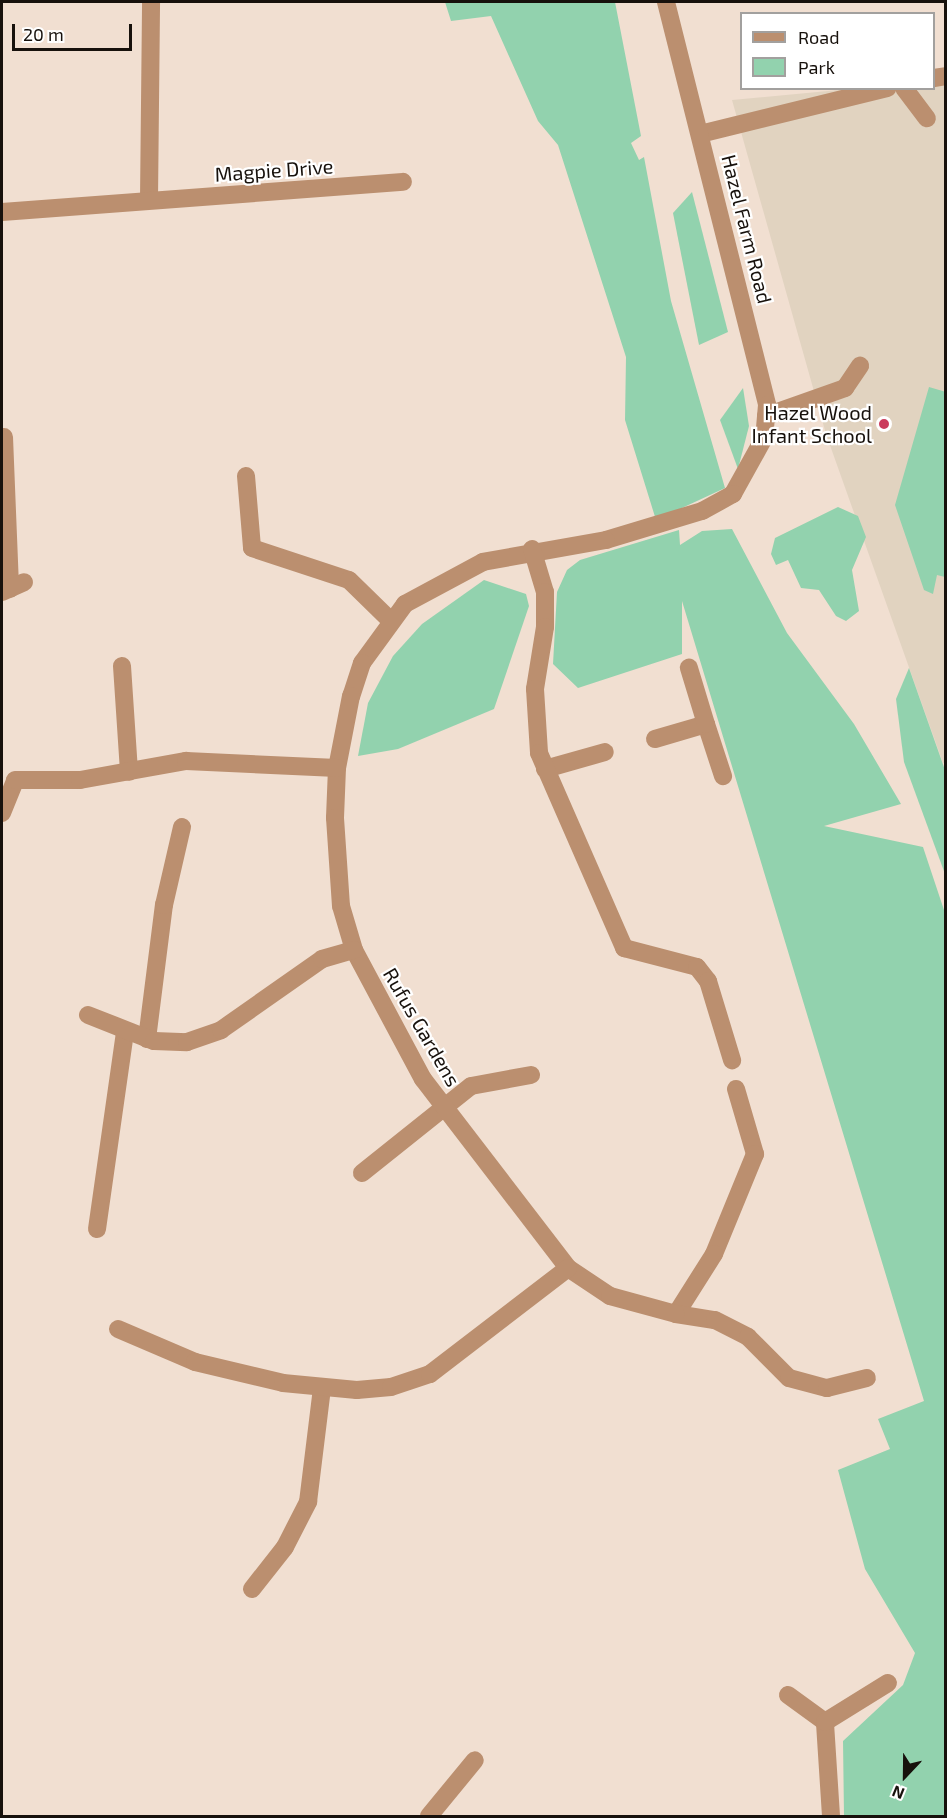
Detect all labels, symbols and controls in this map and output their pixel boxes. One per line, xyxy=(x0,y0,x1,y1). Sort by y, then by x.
scale bar xyxy=(15,12,135,50)
legend xyxy=(740,12,935,90)
text: 20 m xyxy=(23,23,64,45)
text: Road xyxy=(798,26,839,48)
text: Park xyxy=(798,56,835,78)
street label: Hazel Farm Road xyxy=(717,152,777,306)
street label: Magpie Drive xyxy=(214,154,334,186)
place label: Hazel Wood Infant School xyxy=(752,400,872,447)
marker: Hazel Wood Infant School xyxy=(877,417,891,431)
street label: Rufus Gardens xyxy=(378,964,466,1090)
north arrow xyxy=(875,1746,935,1806)
text: N xyxy=(889,1782,907,1804)

